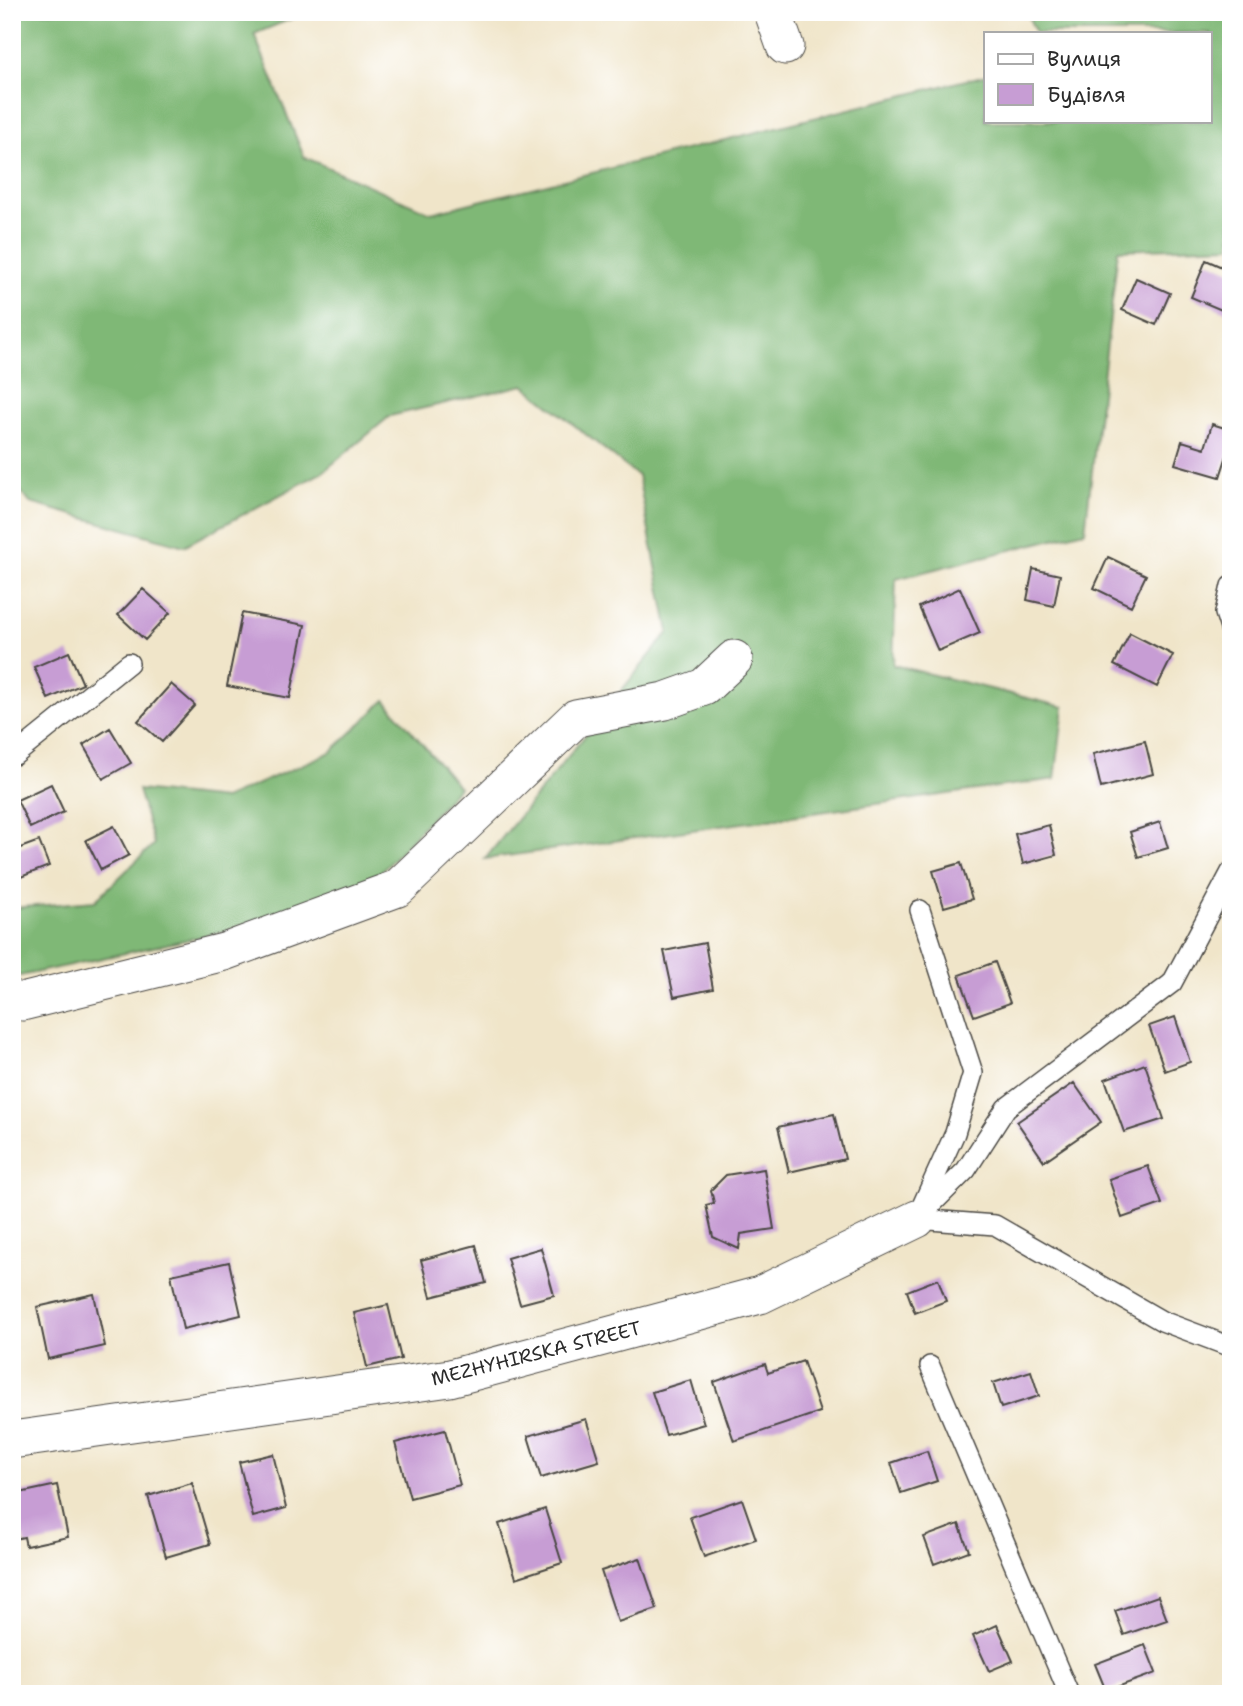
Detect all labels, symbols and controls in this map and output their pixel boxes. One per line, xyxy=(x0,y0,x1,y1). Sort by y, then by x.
legend xyxy=(984,32,1212,122)
text: Вулиця xyxy=(1047,45,1121,73)
text: Будівля xyxy=(1047,81,1126,109)
street label: MEZHYHIRSKA STREET xyxy=(429,1315,644,1392)

